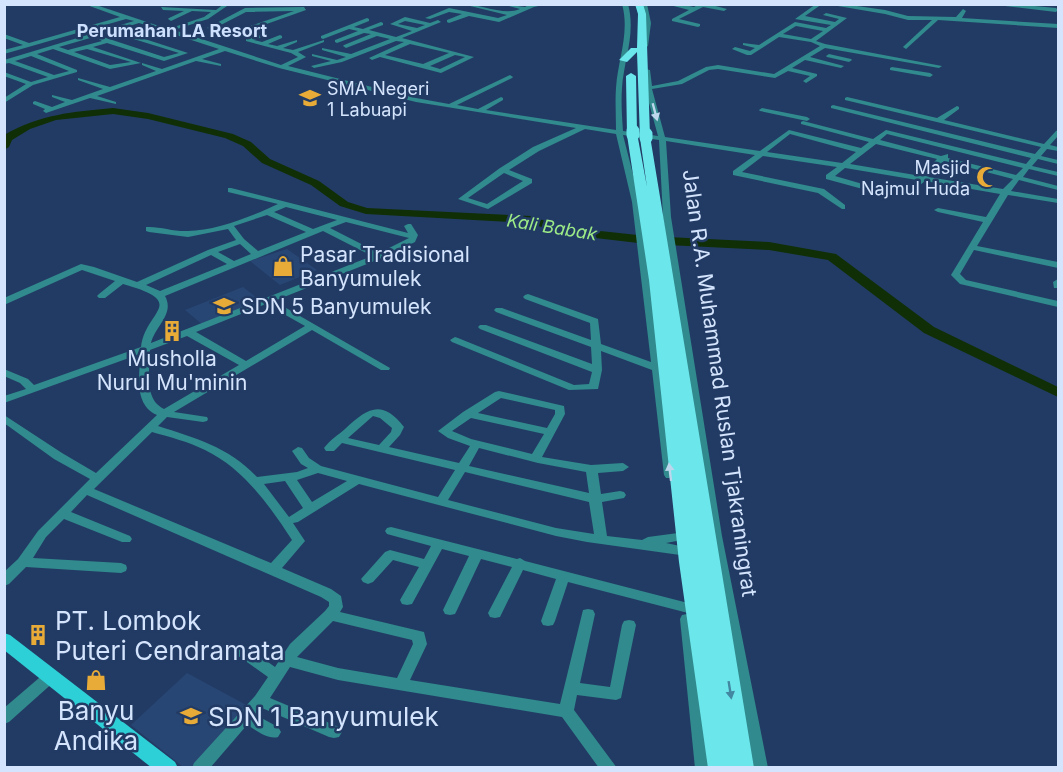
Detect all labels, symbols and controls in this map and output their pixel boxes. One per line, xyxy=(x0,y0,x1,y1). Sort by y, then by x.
district label: Perumahan LA Resort xyxy=(77,20,268,41)
place label: SMA Negeri 1 Labuapi xyxy=(327,78,429,120)
school or university icon: SMA Negeri 1 Labuapi xyxy=(298,86,322,110)
one-way arrow xyxy=(650,103,660,121)
place label: Masjid Najmul Huda xyxy=(861,157,970,199)
mosque icon: Masjid Najmul Huda xyxy=(975,165,999,189)
street label: Jalan R.A. Muhammad Ruslan Tjakraningrat xyxy=(678,168,762,598)
water label: Kali Babak xyxy=(505,210,600,245)
place label: Pasar Tradisional Banyumulek xyxy=(300,242,470,291)
shop icon: Pasar Tradisional Banyumulek xyxy=(271,254,295,278)
school or university icon: SDN 5 Banyumulek xyxy=(212,294,236,318)
place label: SDN 5 Banyumulek xyxy=(241,294,432,319)
building icon: Musholla Nurul Mu'minin xyxy=(160,319,184,343)
place label: Musholla Nurul Mu'minin xyxy=(97,346,247,395)
one-way arrow xyxy=(665,462,674,481)
place label: PT. Lombok Puteri Cendramata xyxy=(55,605,285,666)
building icon: PT. Lombok Puteri Cendramata xyxy=(26,623,50,647)
shop icon: Banyu Andika xyxy=(84,668,108,692)
one-way arrow xyxy=(726,681,735,700)
place label: Banyu Andika xyxy=(54,695,138,756)
place label: SDN 1 Banyumulek xyxy=(208,701,439,732)
school or university icon: SDN 1 Banyumulek xyxy=(179,704,203,728)

